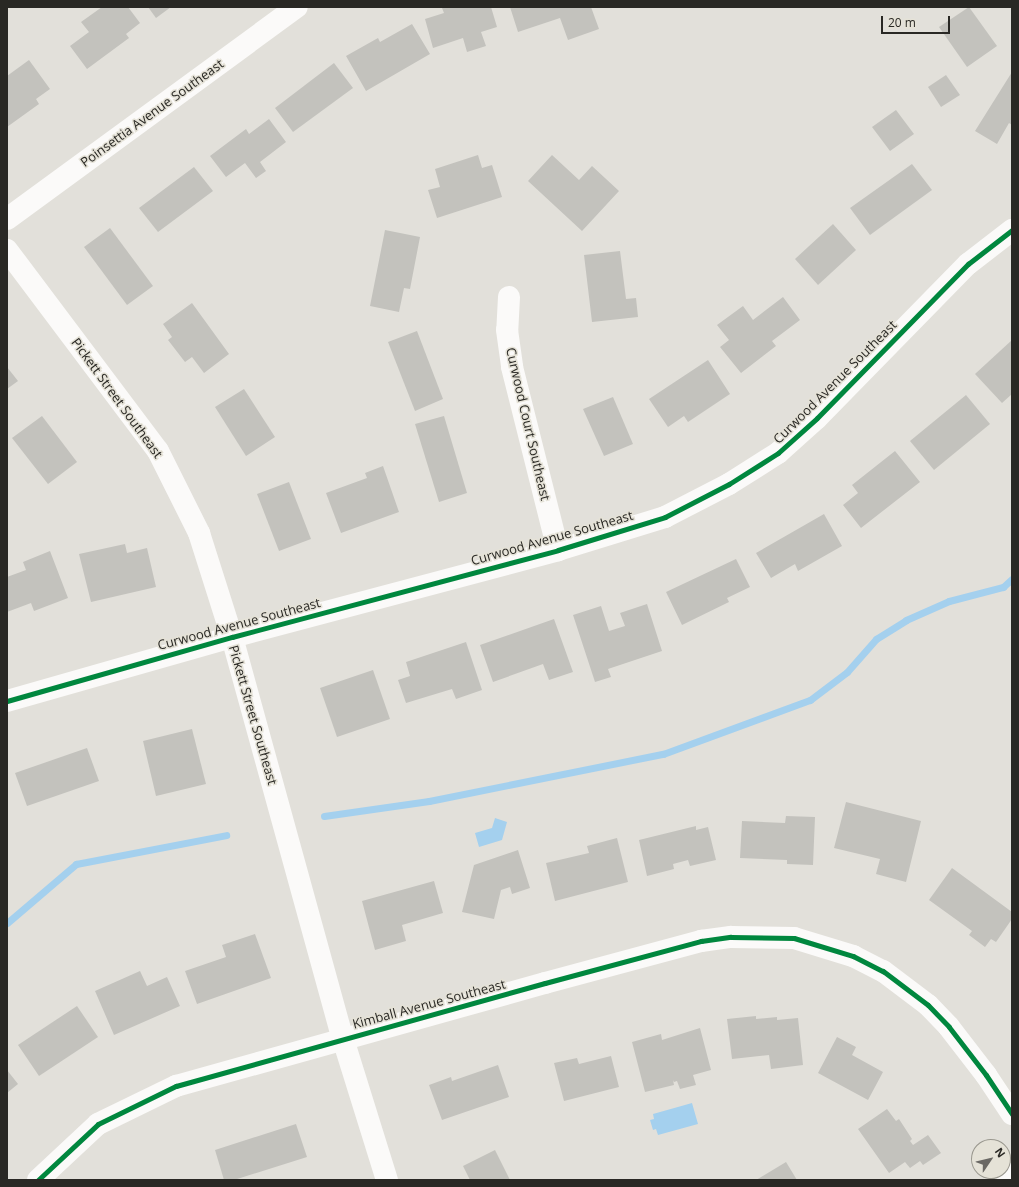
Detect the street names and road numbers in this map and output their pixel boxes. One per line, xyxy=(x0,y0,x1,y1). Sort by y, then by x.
street label: Poinsettia Avenue Southeast xyxy=(77,56,227,170)
street label: Curwood Avenue Southeast xyxy=(770,317,900,447)
street label: Pickett Street Southeast xyxy=(68,335,166,461)
street label: Curwood Court Southeast xyxy=(503,346,553,502)
street label: Curwood Avenue Southeast xyxy=(469,507,635,569)
street label: Curwood Avenue Southeast xyxy=(156,595,322,653)
street label: Pickett Street Southeast xyxy=(226,643,280,787)
street label: Kimball Avenue Southeast xyxy=(351,976,507,1032)

